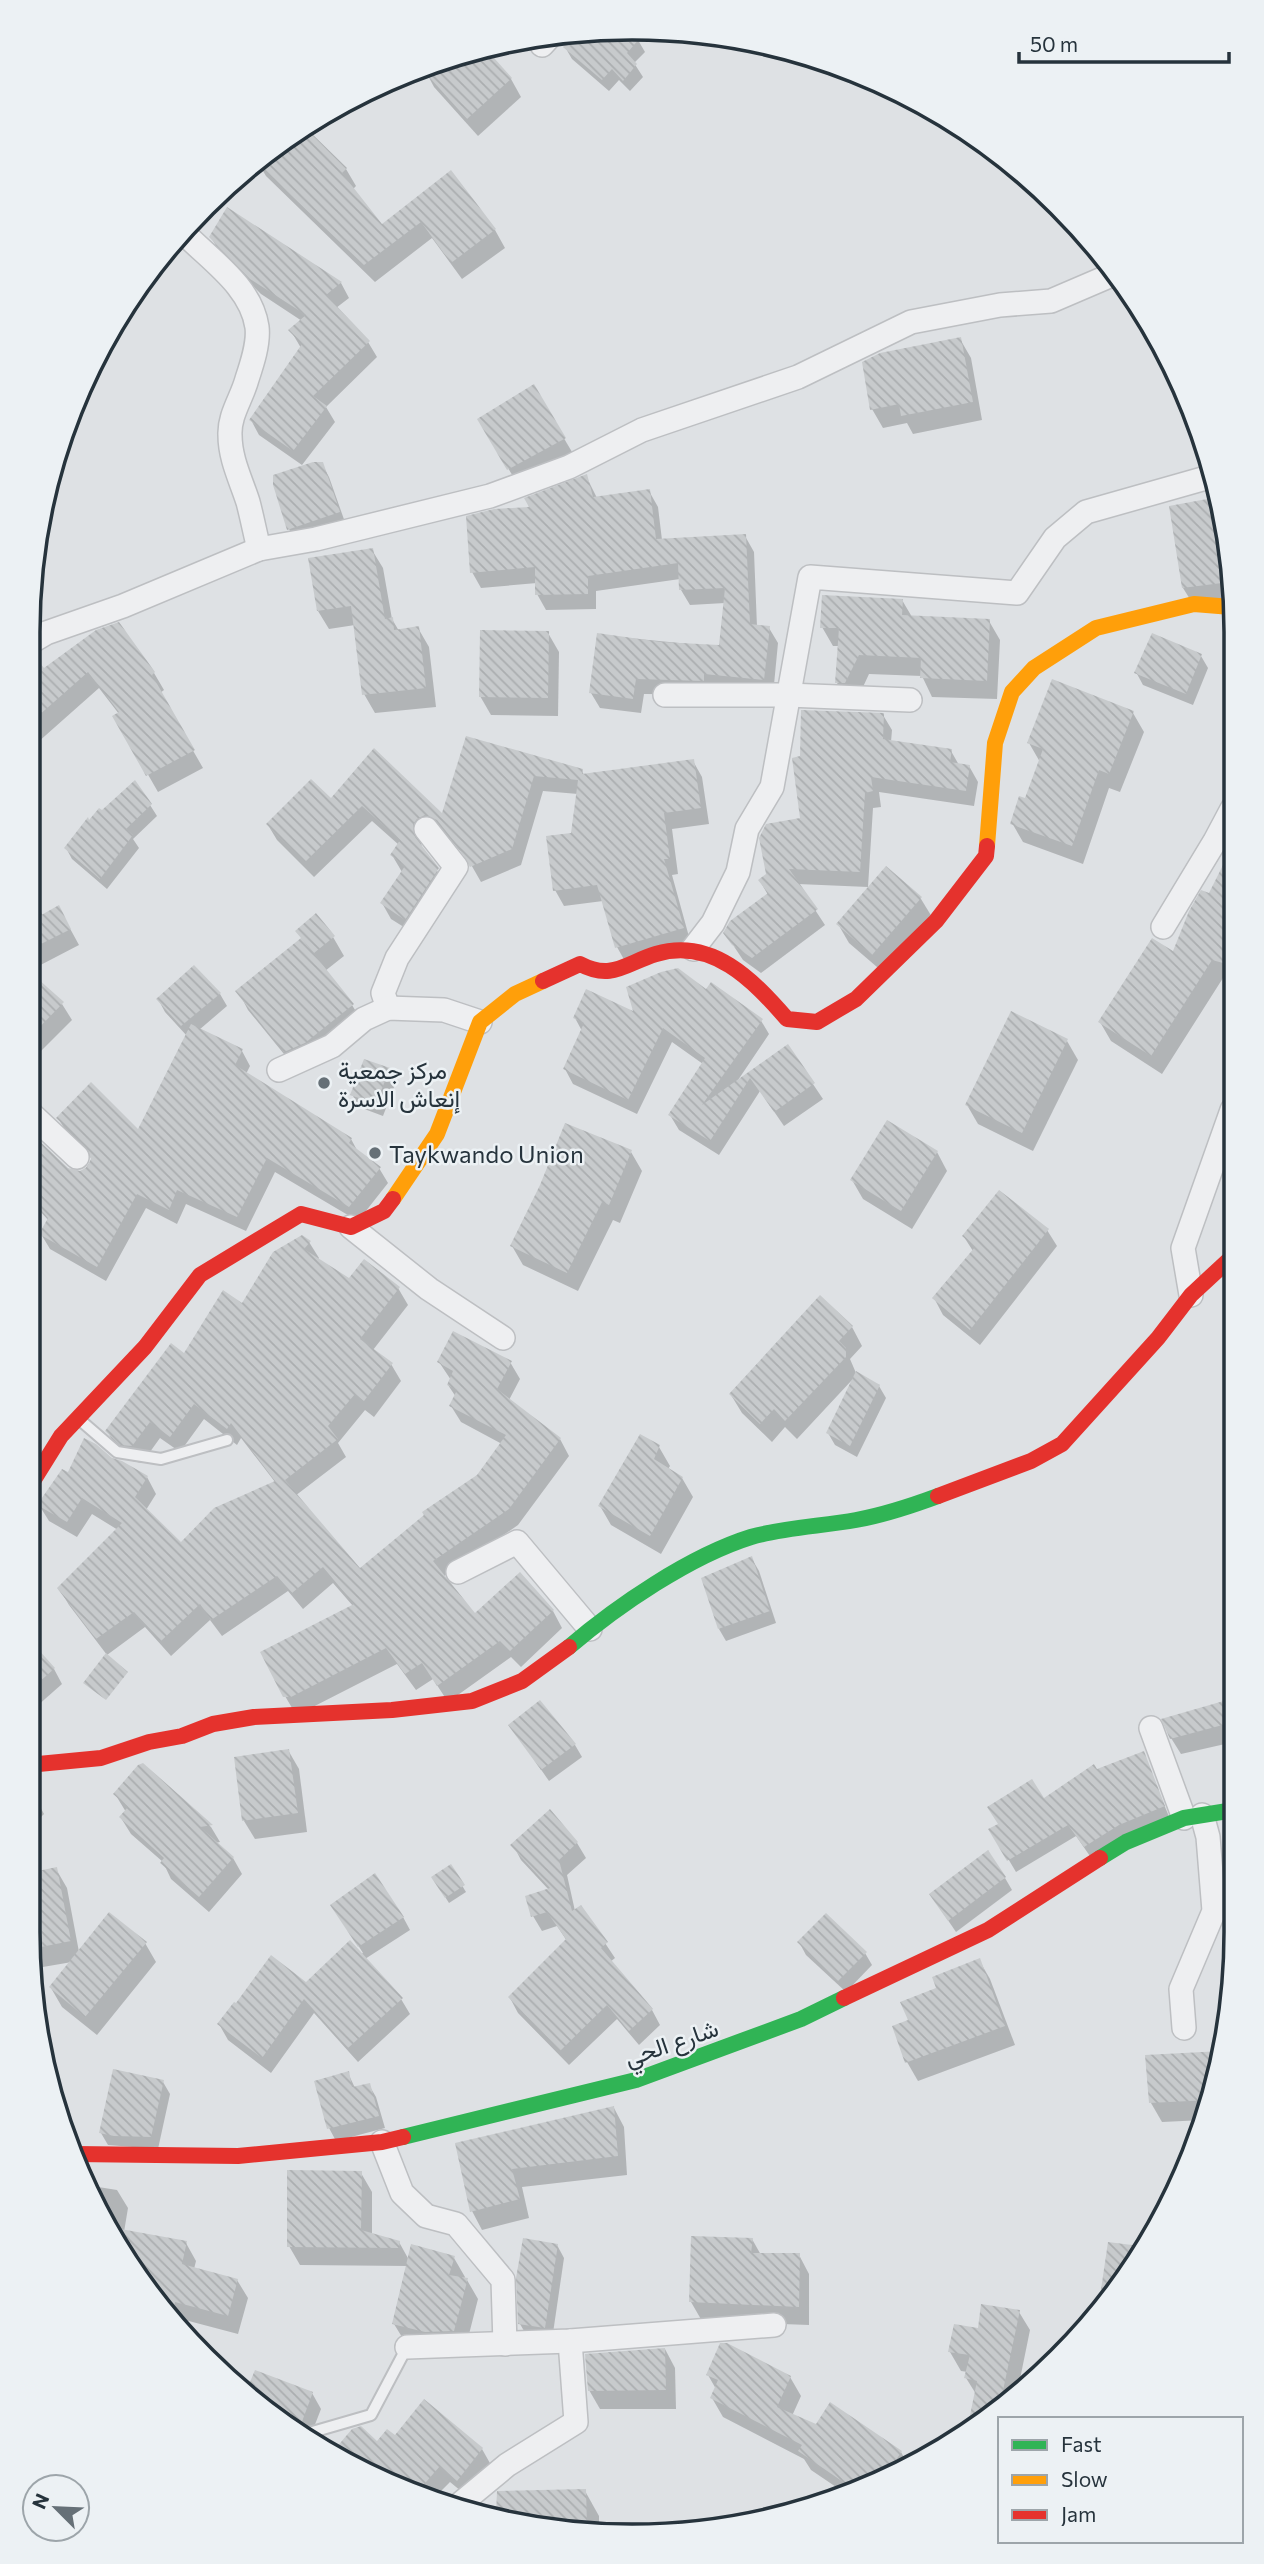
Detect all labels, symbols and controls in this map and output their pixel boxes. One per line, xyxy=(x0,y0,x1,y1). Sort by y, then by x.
scale bar xyxy=(1019,21,1229,65)
text: 50 m xyxy=(1030,31,1078,56)
place label: مركز جمعية إنعاش الاسرة xyxy=(338,1055,460,1114)
marker: مركز جمعية إنعاش الاسرة xyxy=(316,1075,332,1091)
place label: Taykwando Union xyxy=(389,1139,584,1168)
marker: Taykwando Union xyxy=(367,1145,383,1161)
street label: شارع الحي xyxy=(620,2012,724,2077)
legend xyxy=(998,2417,1243,2543)
text: Fast xyxy=(1061,2431,1102,2456)
text: Slow xyxy=(1061,2466,1108,2491)
north arrow xyxy=(21,2473,91,2543)
text: N xyxy=(27,2490,53,2512)
text: Jam xyxy=(1061,2501,1096,2526)

